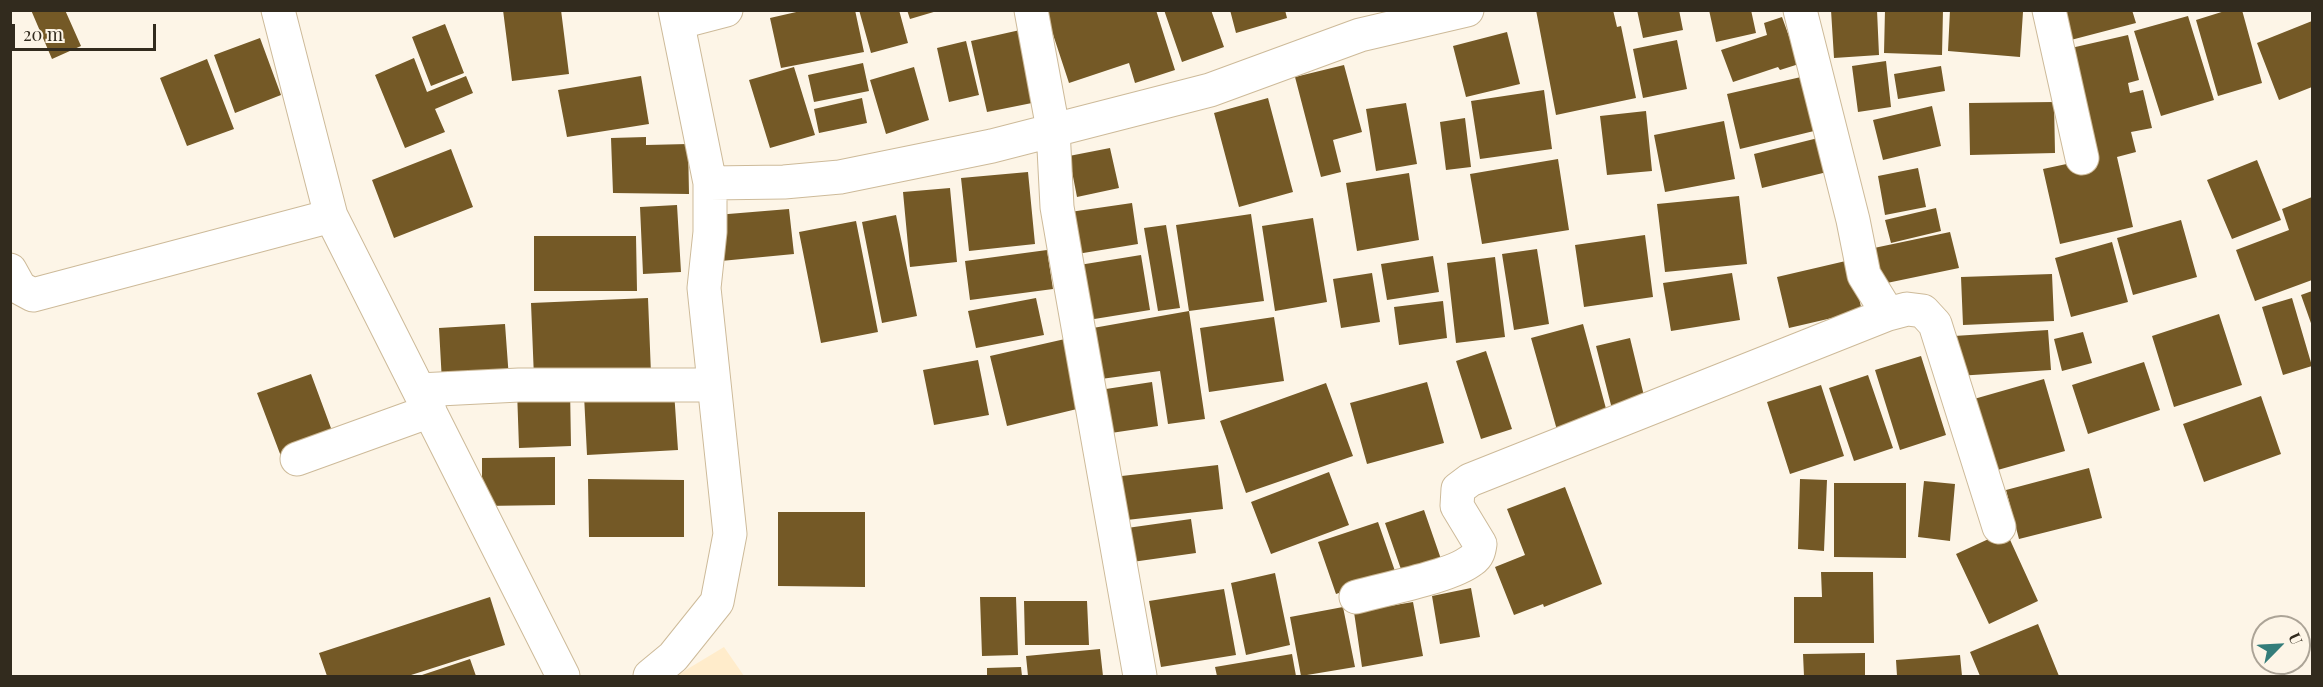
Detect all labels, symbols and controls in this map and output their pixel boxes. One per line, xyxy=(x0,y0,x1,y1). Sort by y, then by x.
scale bar xyxy=(15,12,159,50)
text: 20 m xyxy=(23,22,63,46)
north arrow xyxy=(2251,615,2311,675)
text: U xyxy=(2284,629,2308,648)

